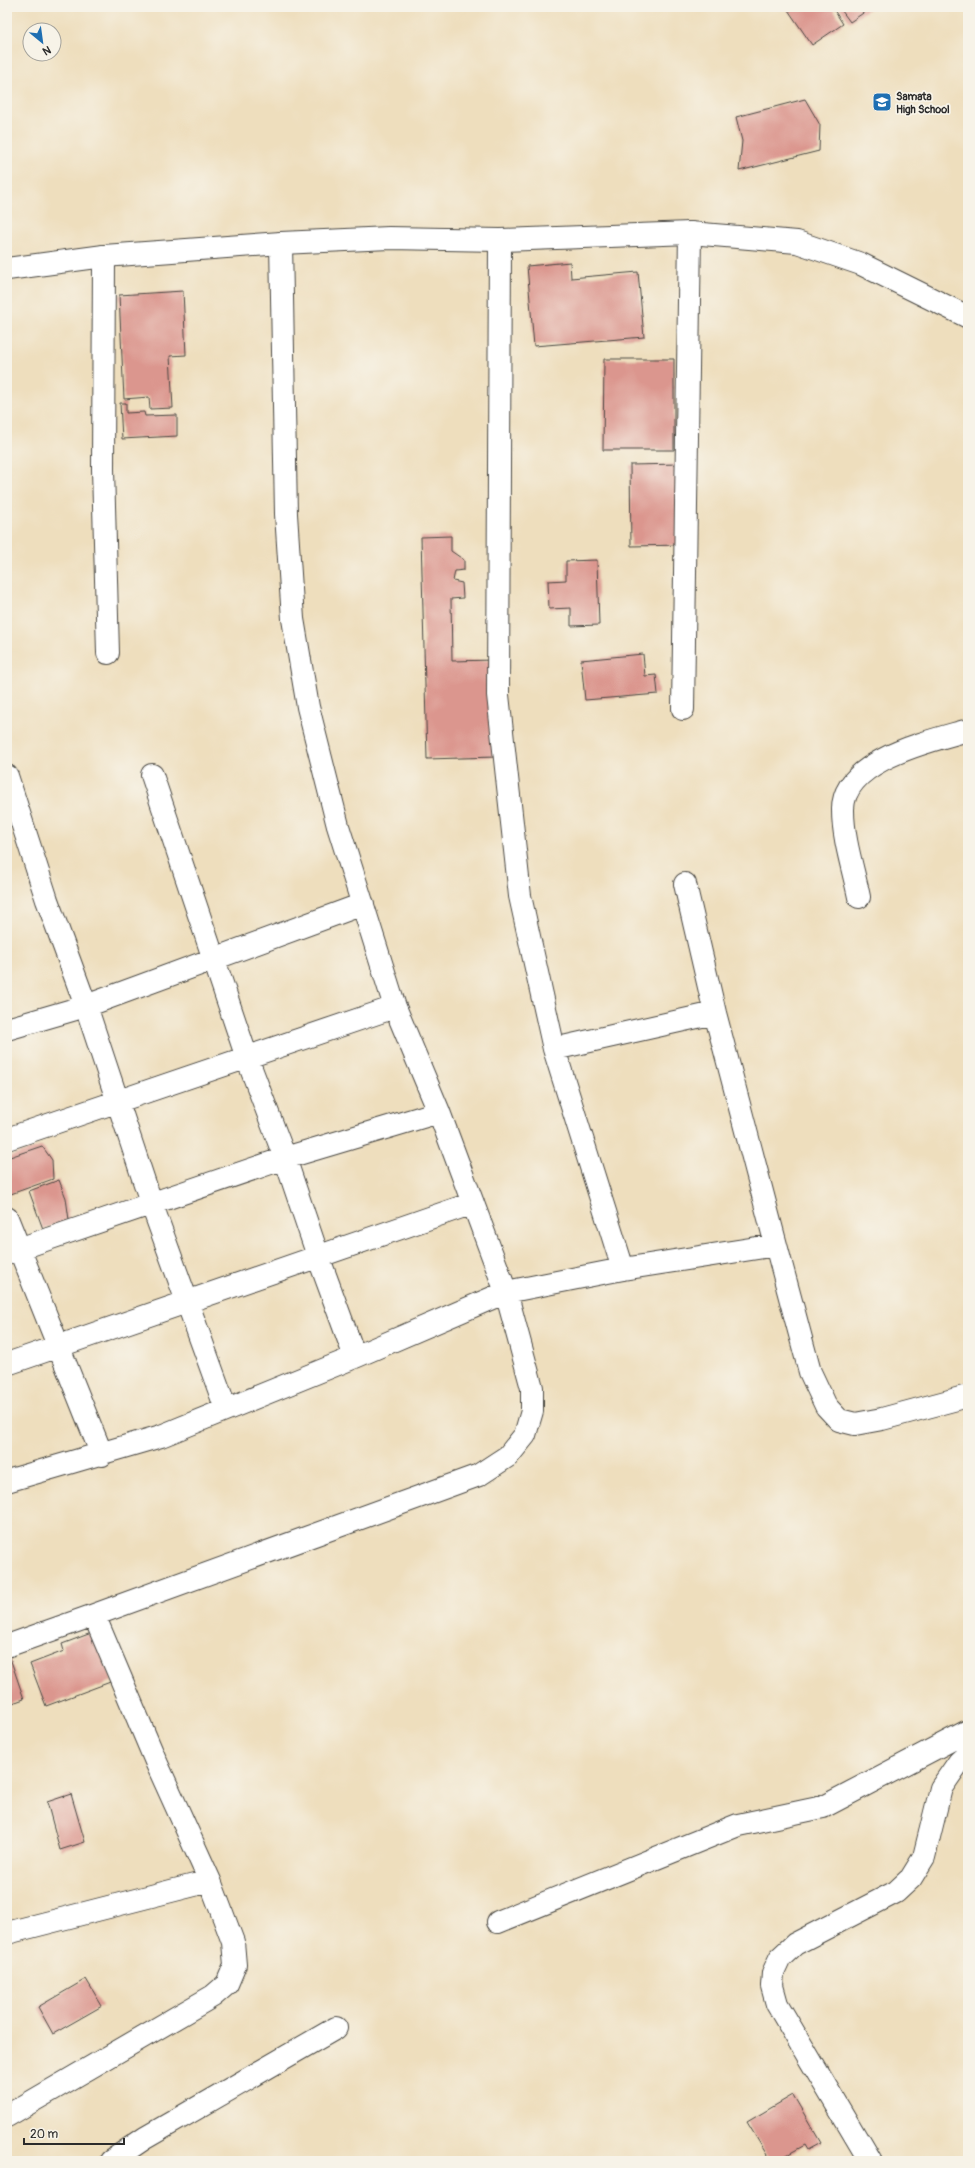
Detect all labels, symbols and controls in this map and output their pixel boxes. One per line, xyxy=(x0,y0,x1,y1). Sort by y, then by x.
north arrow xyxy=(22,22,62,62)
text: N xyxy=(40,43,53,58)
place label: Samata High School xyxy=(896,90,950,116)
school or university icon: Samata High School xyxy=(871,91,893,113)
scale bar xyxy=(24,2120,124,2146)
text: 20 m xyxy=(30,2127,59,2142)

